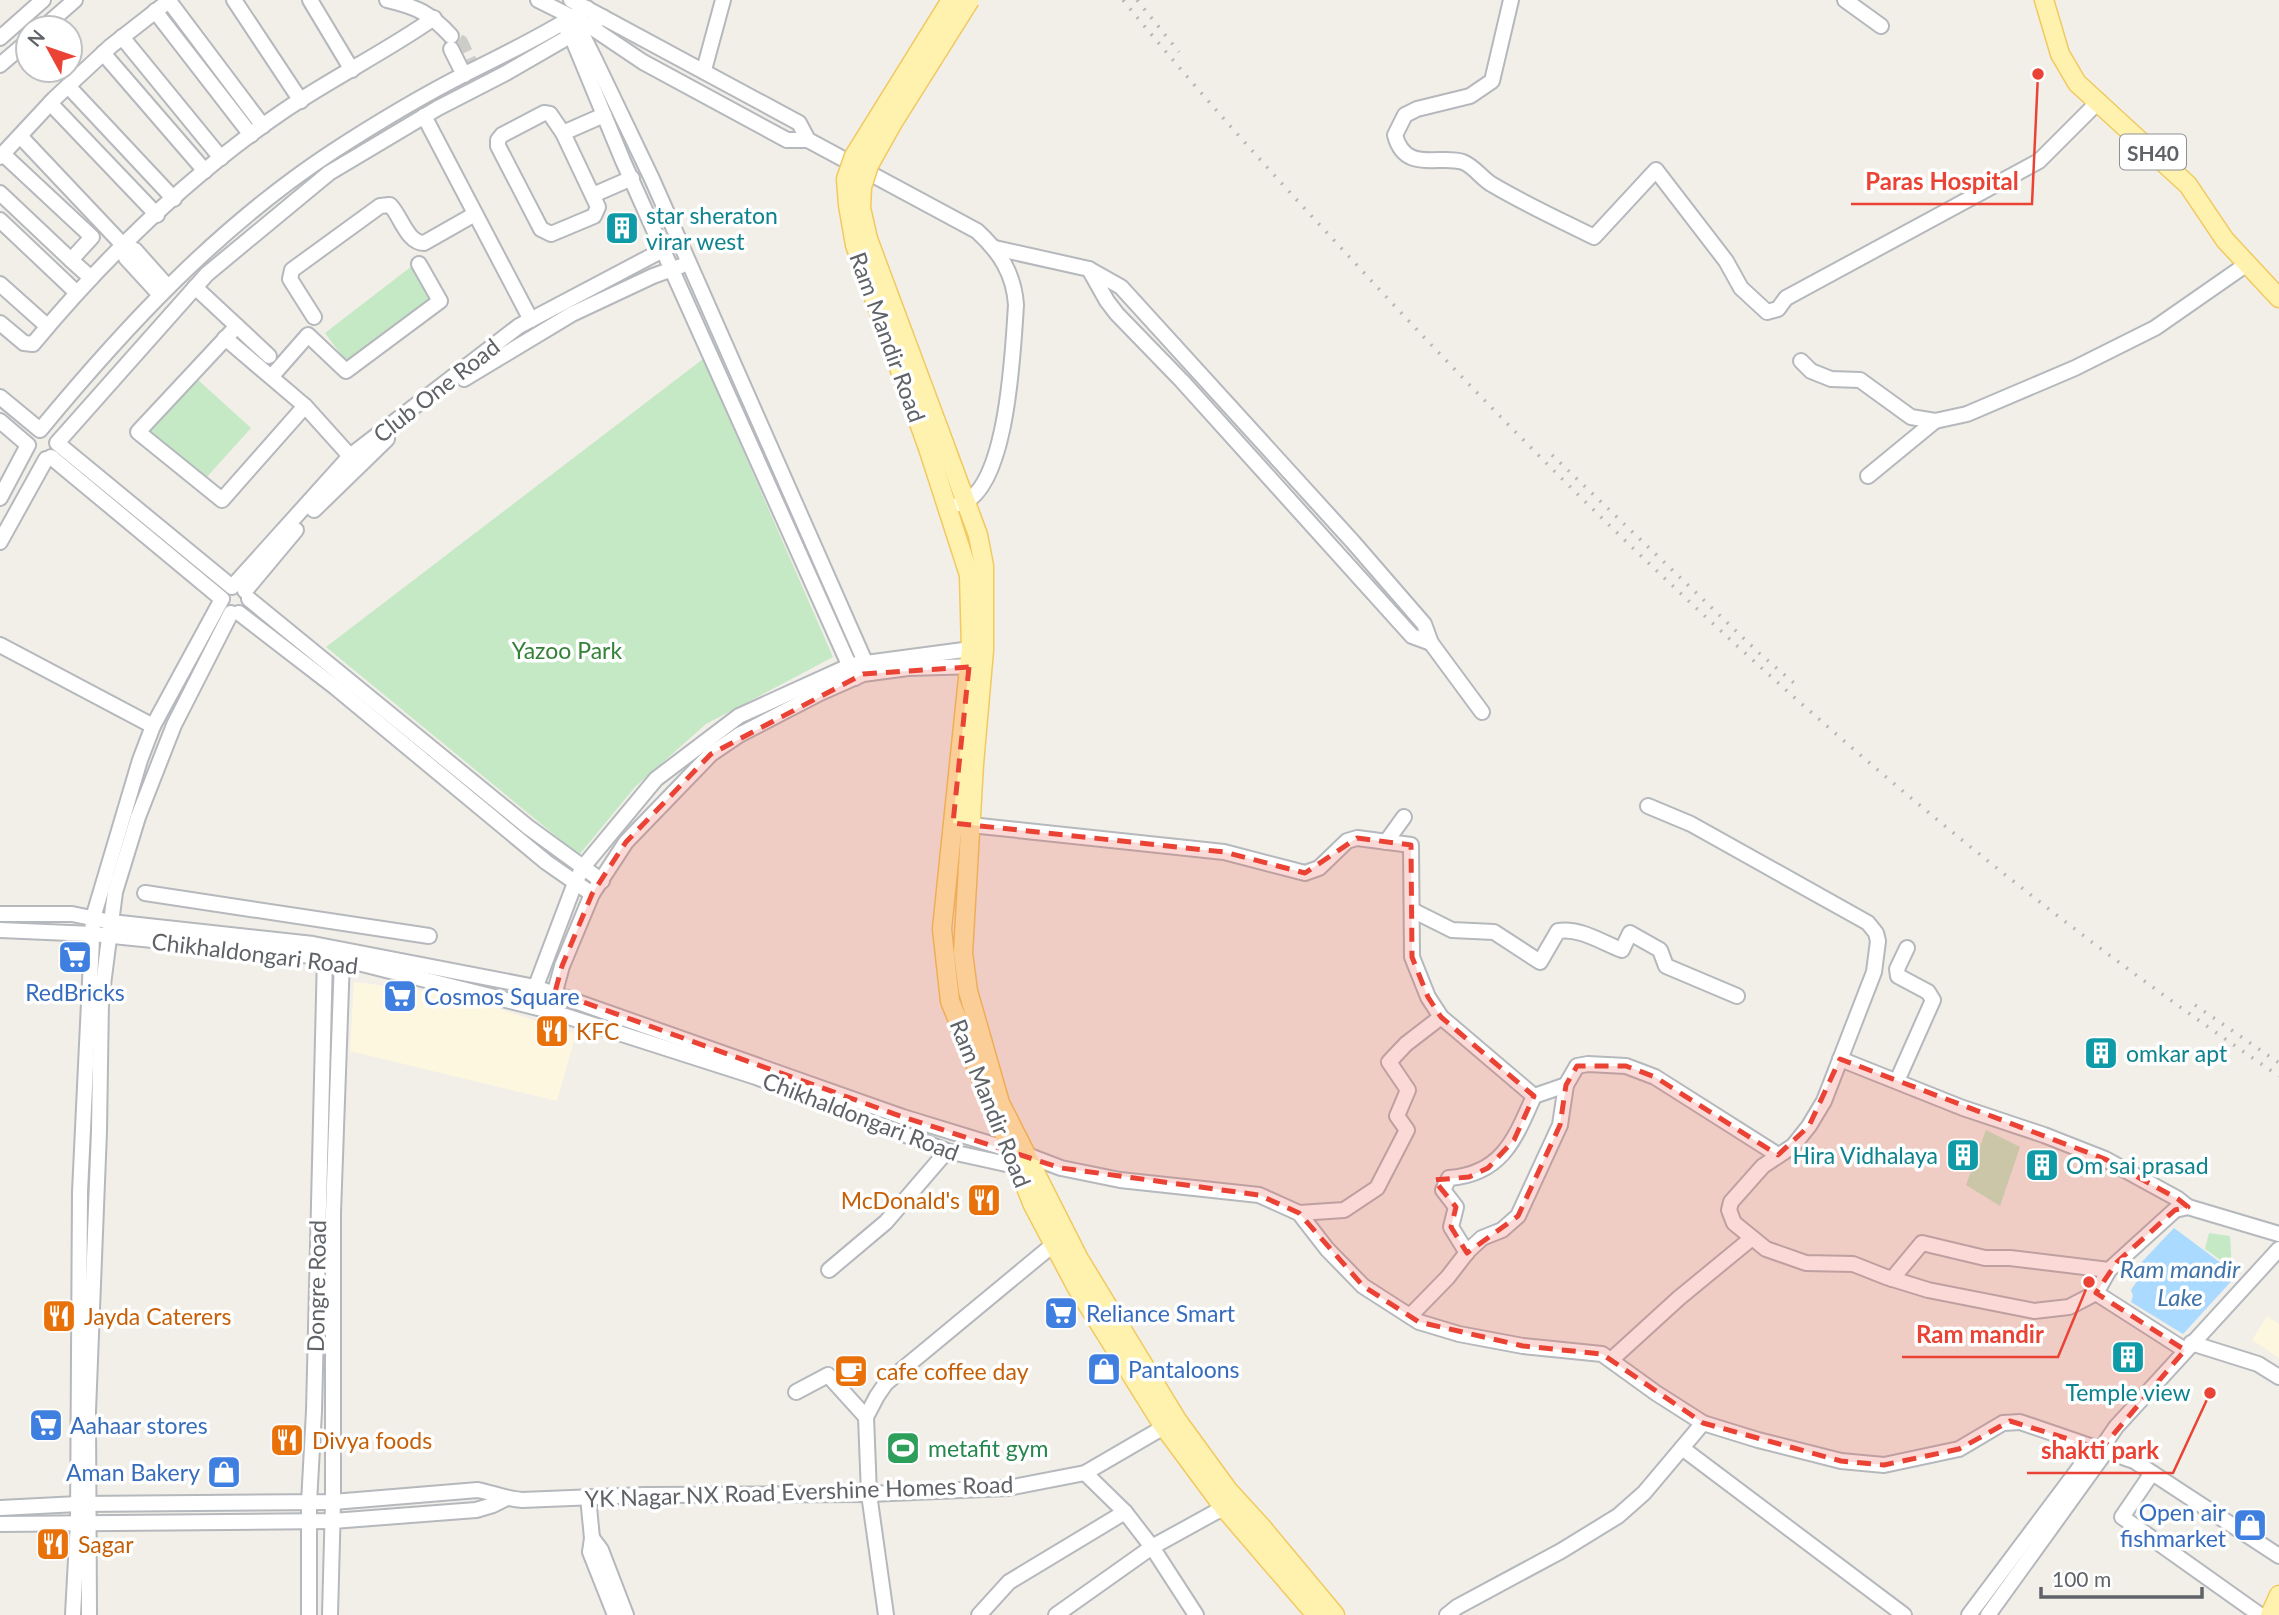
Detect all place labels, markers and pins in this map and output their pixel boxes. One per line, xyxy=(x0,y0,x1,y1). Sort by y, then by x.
callout: Paras Hospital xyxy=(1851,159,2032,204)
place label: star sheraton virar west xyxy=(646,201,778,255)
building icon: star sheraton virar west xyxy=(603,209,641,247)
supermarket icon: RedBricks xyxy=(56,938,94,976)
supermarket icon: Cosmos Square xyxy=(381,977,419,1015)
place label: RedBricks xyxy=(25,978,125,1006)
place label: Cosmos Square xyxy=(424,982,580,1010)
restaurant icon: KFC xyxy=(533,1012,571,1050)
place label: KFC xyxy=(576,1017,619,1045)
building icon: omkar apt xyxy=(2082,1034,2120,1072)
place label: omkar apt xyxy=(2126,1039,2228,1067)
building icon: Hira Vidhalaya xyxy=(1944,1136,1982,1174)
place label: Hira Vidhalaya xyxy=(1793,1141,1938,1169)
building icon: Om sai prasad xyxy=(2023,1146,2061,1184)
place label: Om sai prasad xyxy=(2066,1151,2209,1179)
restaurant icon: McDonald's xyxy=(965,1181,1003,1219)
place label: McDonald's xyxy=(841,1186,960,1214)
supermarket icon: Reliance Smart xyxy=(1042,1294,1080,1332)
restaurant icon: Jayda Caterers xyxy=(40,1297,78,1335)
place label: Reliance Smart xyxy=(1086,1299,1236,1327)
place label: Jayda Caterers xyxy=(84,1302,231,1330)
callout: Ram mandir xyxy=(1902,1312,2058,1357)
building icon: Temple view xyxy=(2109,1338,2147,1376)
shop icon: Pantaloons xyxy=(1085,1350,1123,1388)
cafe icon: cafe coffee day xyxy=(832,1352,870,1390)
place label: Pantaloons xyxy=(1128,1355,1240,1383)
place label: cafe coffee day xyxy=(876,1357,1029,1385)
place label: Temple view xyxy=(2065,1378,2191,1406)
supermarket icon: Aahaar stores xyxy=(27,1406,65,1444)
place label: Aahaar stores xyxy=(70,1411,208,1439)
restaurant icon: Divya foods xyxy=(268,1421,306,1459)
place label: Divya foods xyxy=(312,1426,432,1454)
callout: shakti park xyxy=(2027,1428,2173,1473)
sports icon: metafit gym xyxy=(884,1429,922,1467)
place label: metafit gym xyxy=(928,1434,1049,1462)
shop icon: Aman Bakery xyxy=(205,1453,243,1491)
place label: Aman Bakery xyxy=(66,1458,200,1486)
place label: Open air fishmarket xyxy=(2120,1498,2227,1552)
shop icon: Open air fishmarket xyxy=(2231,1506,2269,1544)
restaurant icon: Sagar xyxy=(34,1525,72,1563)
place label: Sagar xyxy=(78,1530,134,1558)

